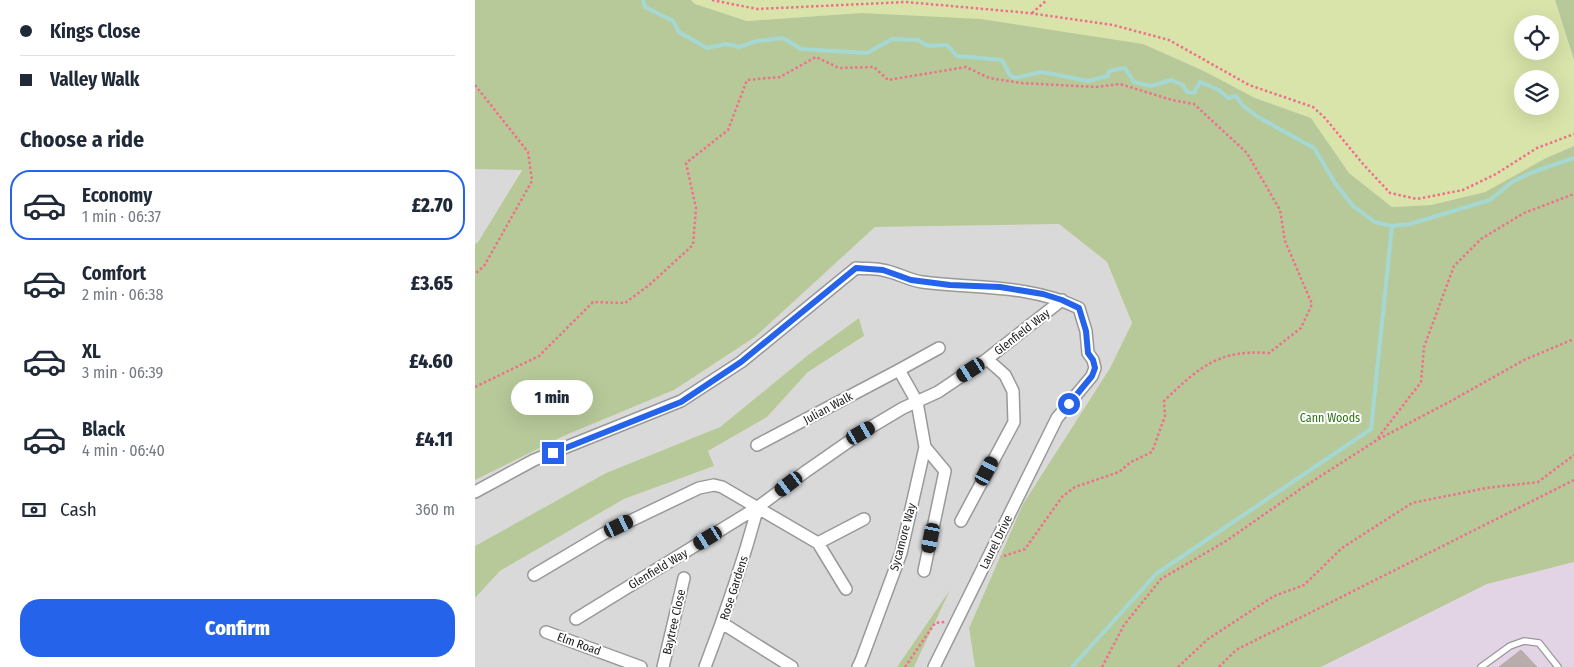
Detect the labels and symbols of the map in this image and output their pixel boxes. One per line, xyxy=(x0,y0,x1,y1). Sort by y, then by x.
street label: Glenfield Way xyxy=(991,306,1053,358)
car xyxy=(954,356,987,384)
callout: 1 min xyxy=(512,380,594,416)
street label: Julian Walk xyxy=(801,389,855,427)
route start xyxy=(1058,393,1080,415)
park label: Cann Woods xyxy=(1300,411,1360,425)
car xyxy=(844,419,877,447)
route end xyxy=(542,442,564,464)
car xyxy=(973,454,1000,488)
car xyxy=(772,469,805,499)
street label: Sycamore Way xyxy=(887,501,919,573)
car xyxy=(602,513,635,539)
street label: Laurel Drive xyxy=(977,513,1015,571)
car xyxy=(920,522,941,554)
car xyxy=(691,524,724,552)
street label: Glenfield Way xyxy=(626,546,691,592)
street label: Rose Gardens xyxy=(717,554,751,622)
street label: Baytree Close xyxy=(660,588,688,656)
street label: Elm Road xyxy=(555,630,603,658)

